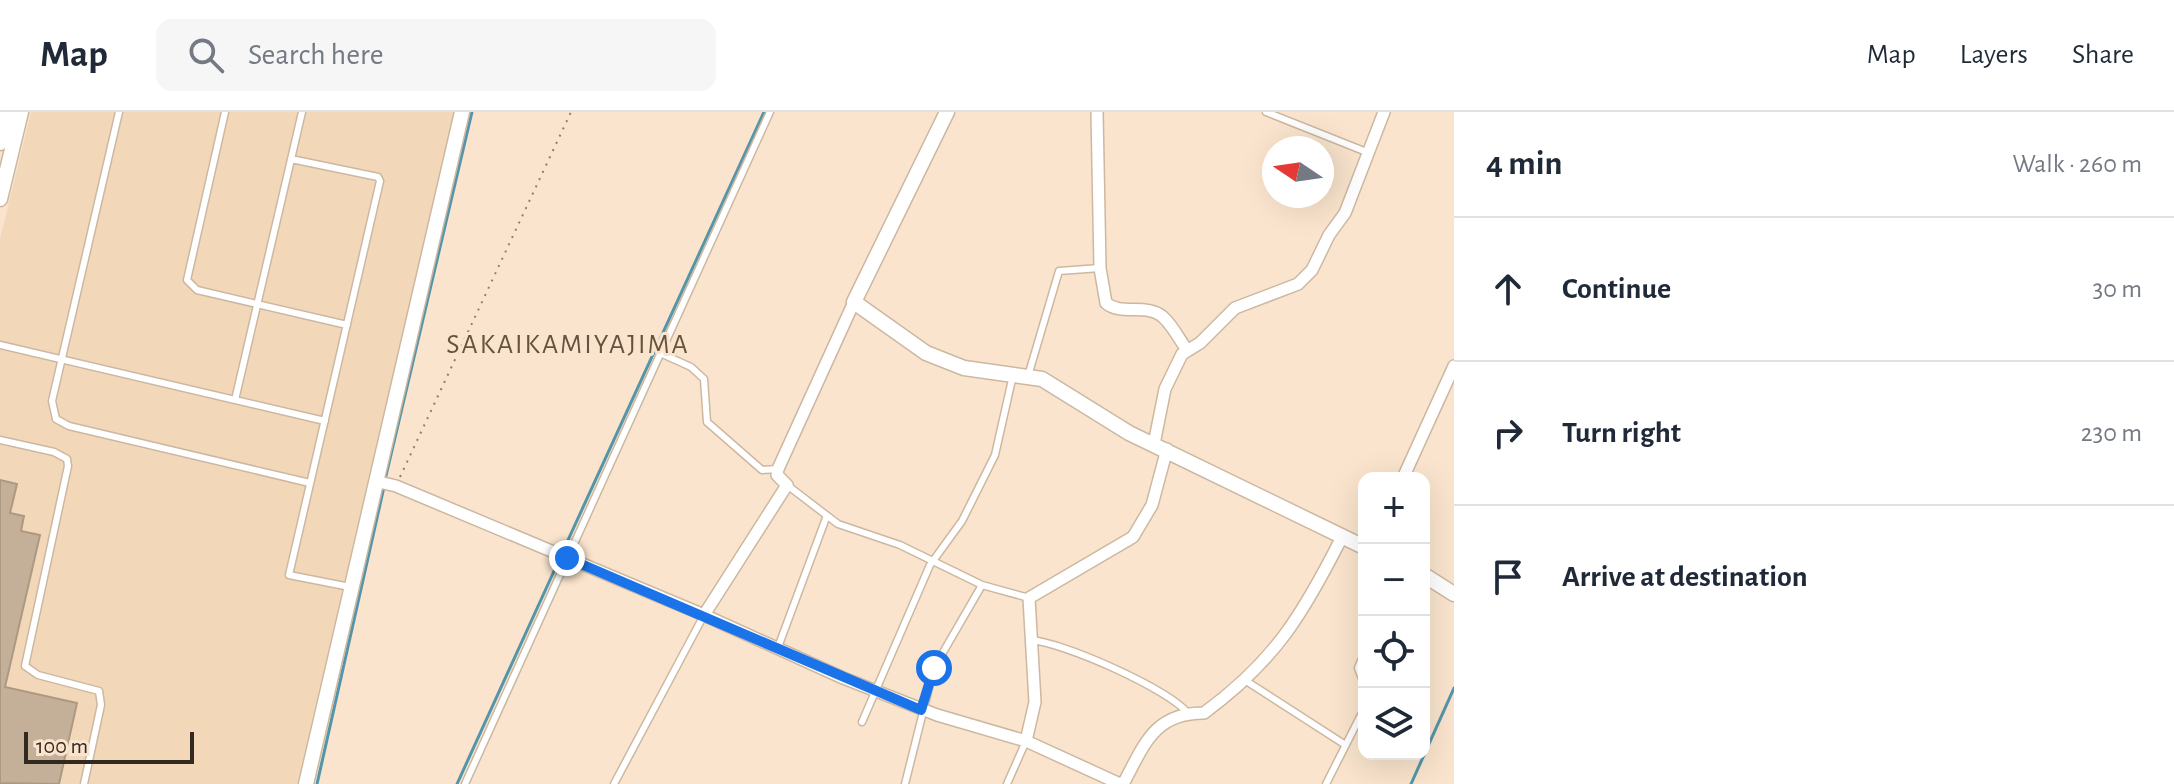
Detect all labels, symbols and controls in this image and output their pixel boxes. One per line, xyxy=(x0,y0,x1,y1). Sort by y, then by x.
search box xyxy=(156,19,716,91)
icon: search xyxy=(184,33,228,77)
text: Map xyxy=(40,36,108,74)
text: Search here xyxy=(248,40,384,70)
text: Map xyxy=(1867,41,1916,69)
text: Layers xyxy=(1960,41,2028,69)
text: Share xyxy=(2072,41,2134,69)
north arrow xyxy=(1262,136,1334,208)
text: 4 min xyxy=(1486,147,1563,181)
text: Walk · 260 m xyxy=(2012,151,2142,177)
icon: ahead xyxy=(1486,267,1530,311)
text: Continue xyxy=(1562,274,1671,304)
text: 30 m xyxy=(2092,276,2142,302)
district label: SAKAIKAMIYAJIMA xyxy=(446,331,690,359)
icon: right xyxy=(1486,411,1530,455)
text: Turn right xyxy=(1562,418,1681,448)
text: 230 m xyxy=(2081,420,2142,446)
map controls xyxy=(1358,472,1430,760)
button: + xyxy=(1358,472,1430,544)
route end xyxy=(549,540,585,576)
button: − xyxy=(1358,544,1430,616)
icon: arrive xyxy=(1486,555,1530,599)
text: Arrive at destination xyxy=(1562,562,1808,592)
button: locate xyxy=(1358,616,1430,688)
route start xyxy=(916,650,952,686)
button: layers xyxy=(1358,688,1430,760)
scale bar xyxy=(24,728,194,764)
text: 100 m xyxy=(36,735,88,757)

